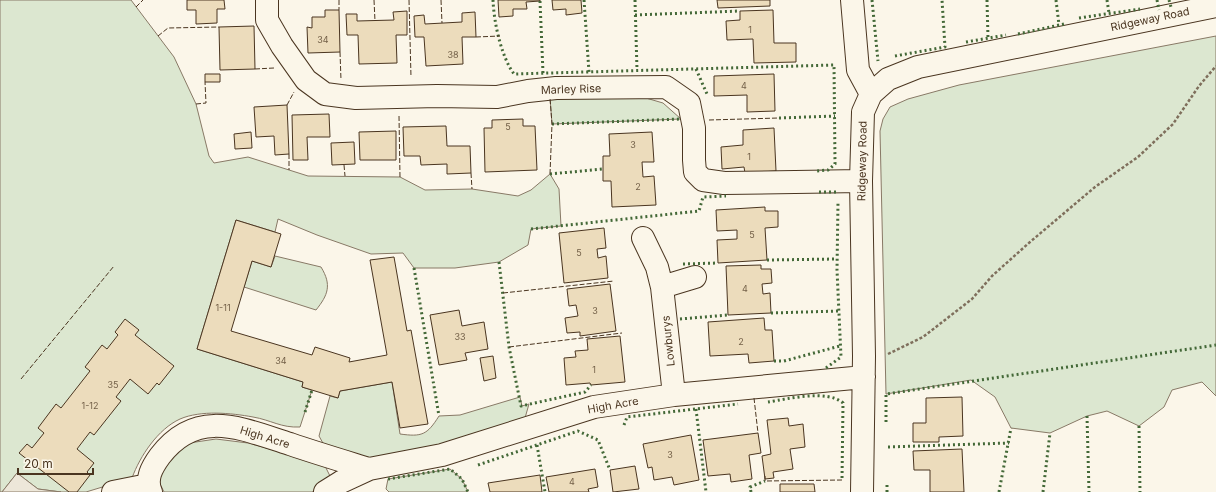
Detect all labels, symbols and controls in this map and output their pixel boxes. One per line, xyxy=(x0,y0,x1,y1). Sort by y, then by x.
street label: Ridgeway Road xyxy=(1109,4,1191,34)
house number: 1 xyxy=(748,24,752,35)
house number: 34 xyxy=(317,34,329,45)
house number: 38 xyxy=(447,49,459,60)
house number: 4 xyxy=(741,80,747,91)
street label: Marley Rise xyxy=(541,81,601,97)
house number: 5 xyxy=(505,121,511,132)
street label: Ridgeway Road xyxy=(854,121,870,201)
house number: 3 xyxy=(630,139,636,150)
house number: 1 xyxy=(747,151,751,162)
house number: 2 xyxy=(635,181,641,192)
house number: 5 xyxy=(749,229,755,240)
house number: 5 xyxy=(576,247,582,258)
house number: 4 xyxy=(742,283,748,294)
house number: 1-11 xyxy=(215,302,231,313)
house number: 3 xyxy=(592,305,598,316)
street label: Lowburys xyxy=(658,315,678,367)
house number: 33 xyxy=(454,331,466,342)
house number: 2 xyxy=(738,336,744,347)
house number: 34 xyxy=(275,355,287,366)
house number: 1 xyxy=(592,364,596,375)
house number: 35 xyxy=(107,379,119,390)
street label: High Acre xyxy=(586,394,640,416)
house number: 1-12 xyxy=(82,400,98,411)
street label: High Acre xyxy=(238,423,292,451)
house number: 3 xyxy=(667,449,673,460)
scale bar xyxy=(18,450,93,476)
text: 20 m xyxy=(24,456,53,471)
house number: 4 xyxy=(569,476,575,487)

